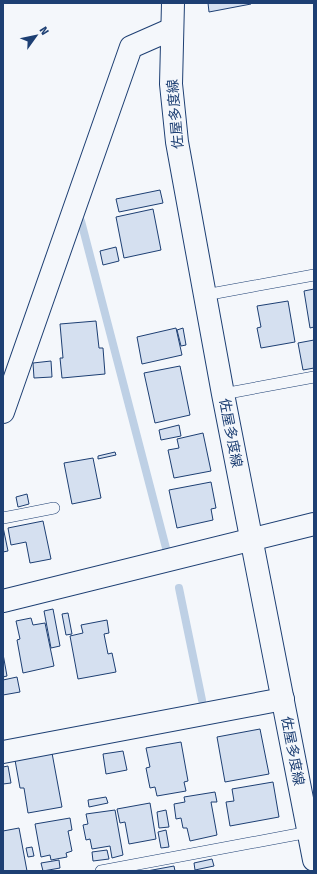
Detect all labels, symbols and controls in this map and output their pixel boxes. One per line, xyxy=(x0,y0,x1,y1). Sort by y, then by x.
north arrow xyxy=(16,16,56,56)
text: N xyxy=(37,24,51,37)
street label: 佐屋多度線 xyxy=(164,78,187,150)
street label: 佐屋多度線 xyxy=(215,397,246,469)
street label: 佐屋多度線 xyxy=(277,715,308,787)

